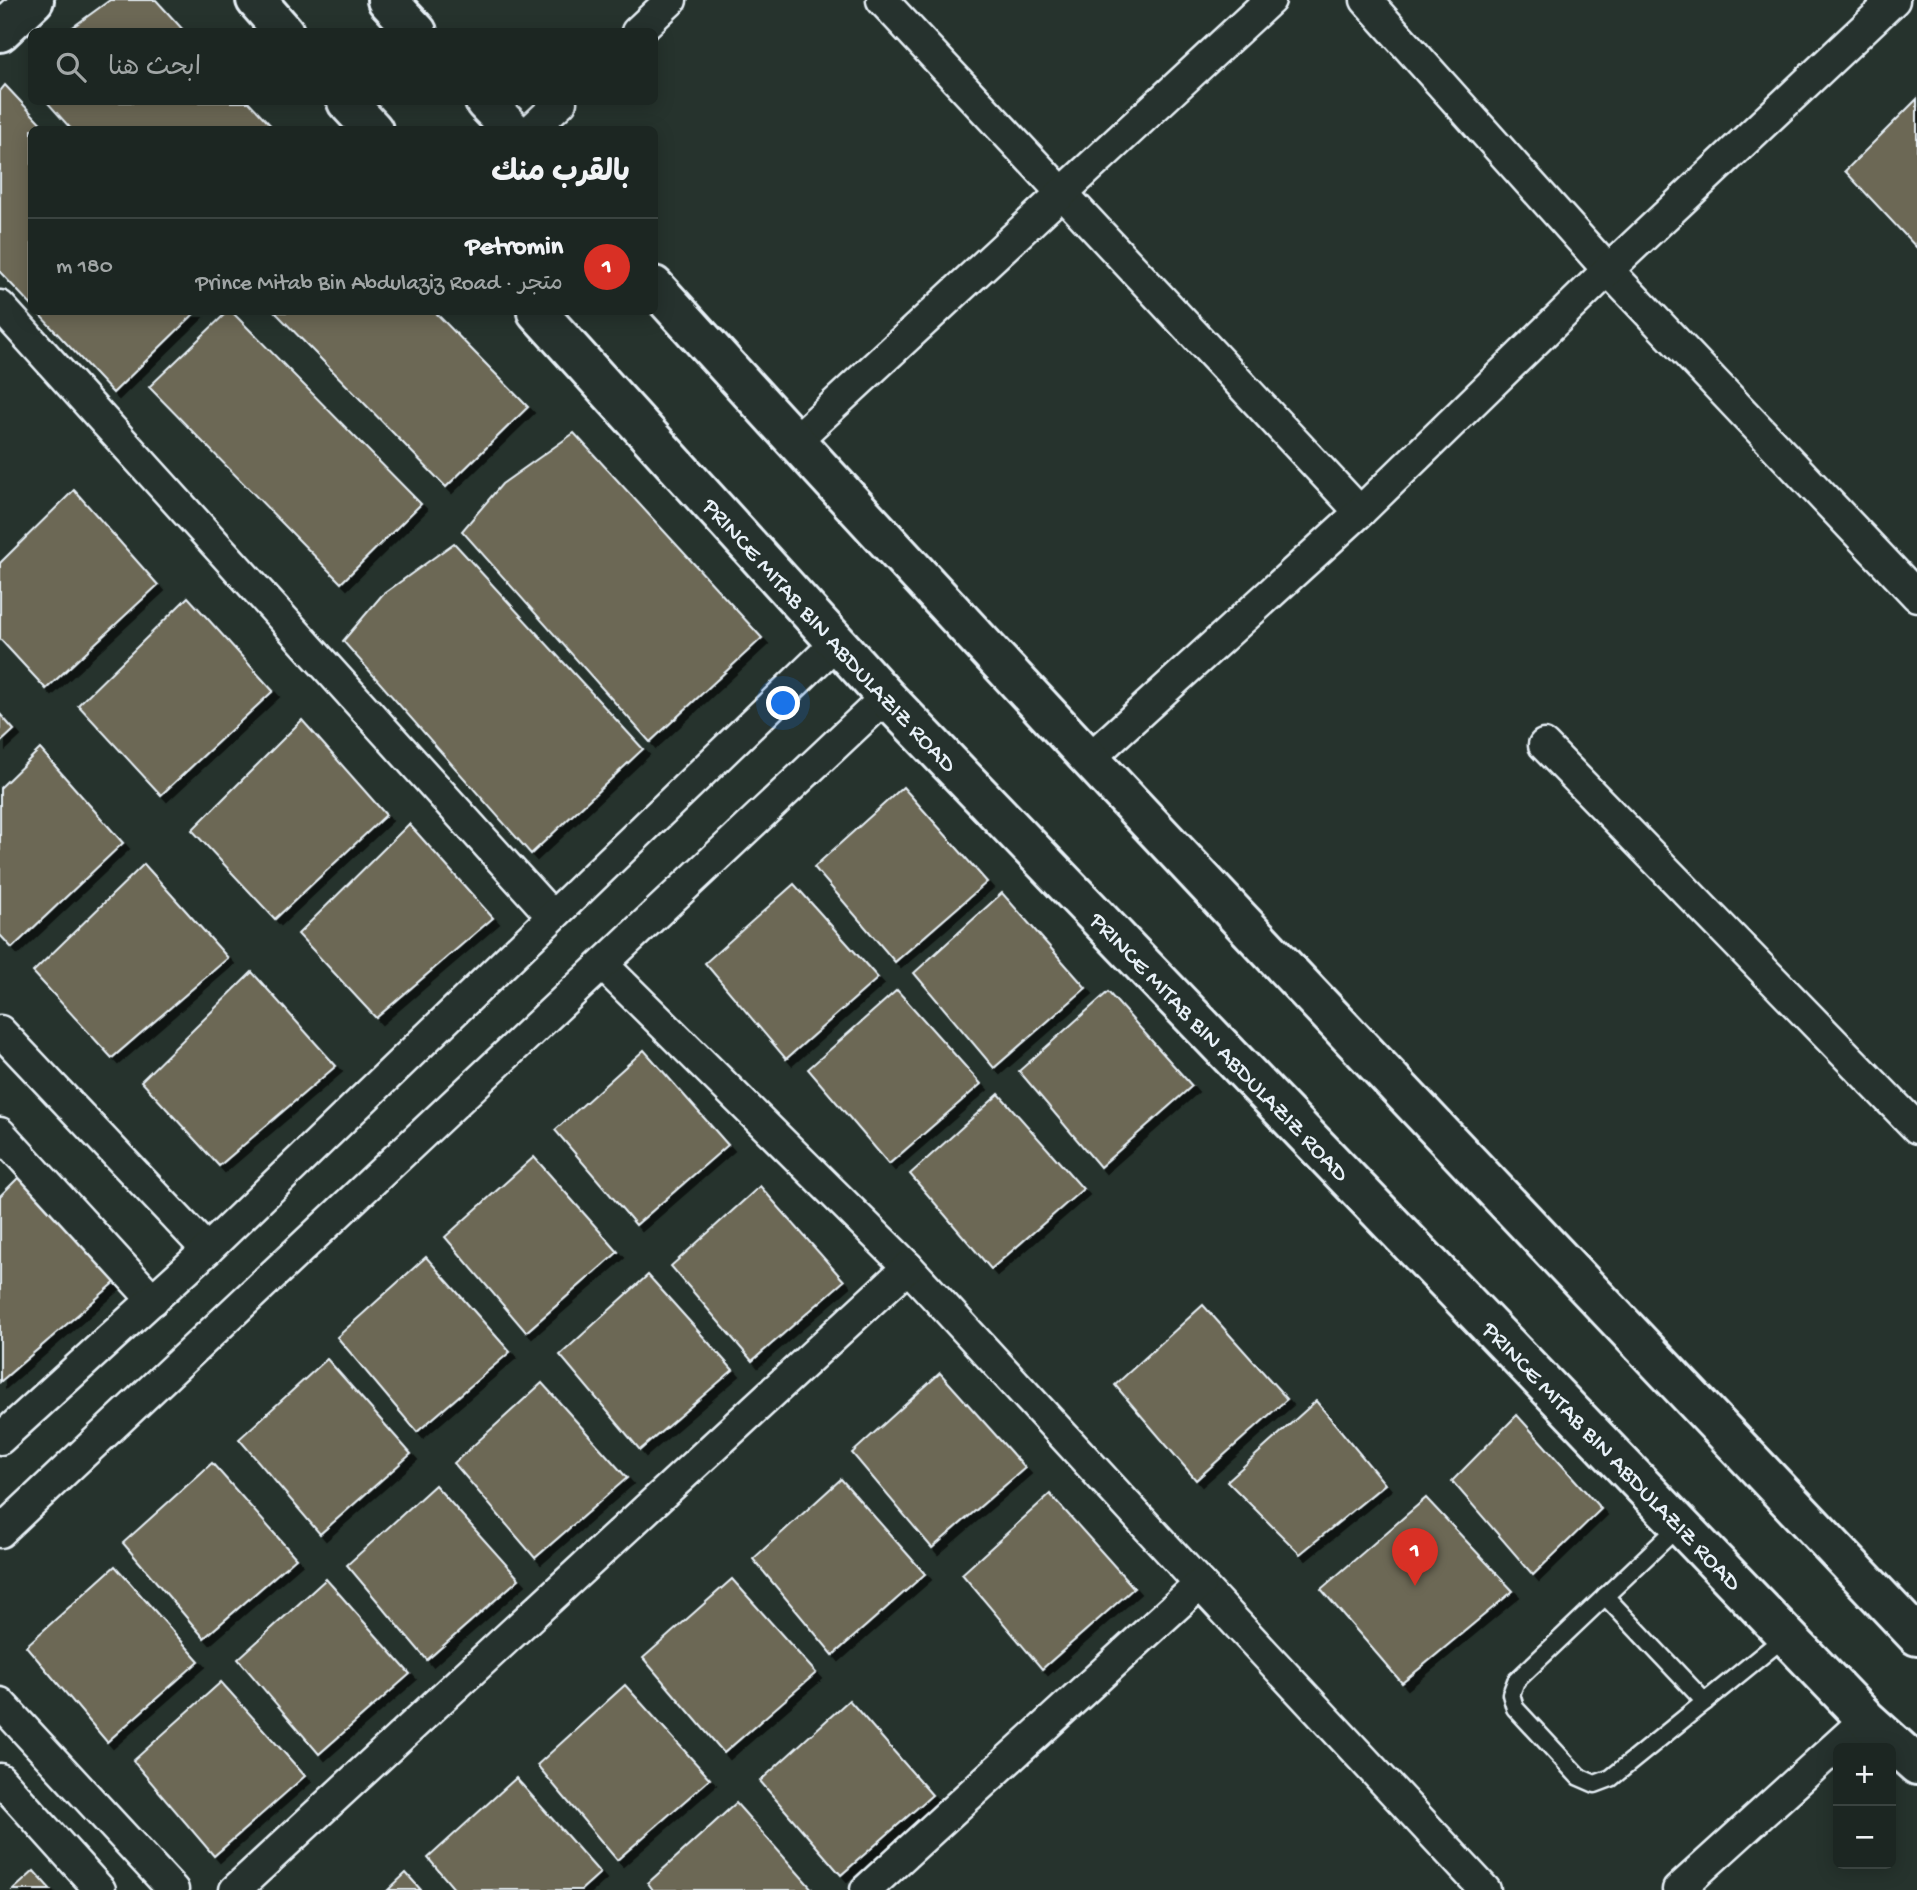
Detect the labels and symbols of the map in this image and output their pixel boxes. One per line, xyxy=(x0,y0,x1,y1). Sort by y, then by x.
street label: PRINCE MITAB BIN ABDULAZIZ ROAD xyxy=(694,493,962,780)
your location xyxy=(766,686,800,720)
street label: PRINCE MITAB BIN ABDULAZIZ ROAD xyxy=(1081,907,1354,1189)
street label: PRINCE MITAB BIN ABDULAZIZ ROAD xyxy=(1474,1316,1747,1599)
pin: 1 xyxy=(1392,1528,1438,1586)

